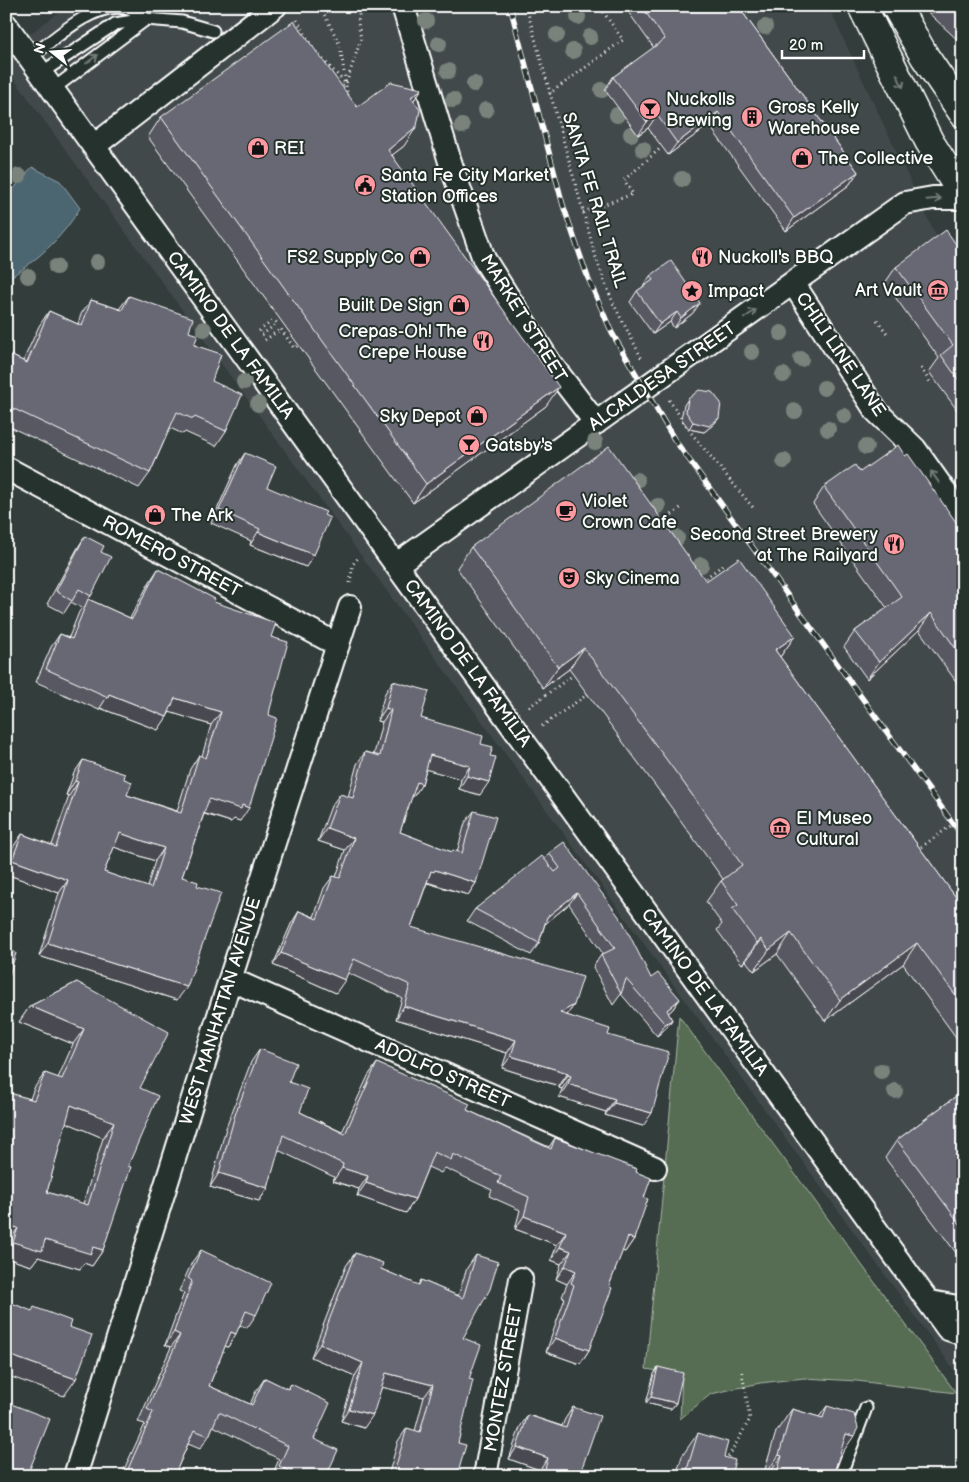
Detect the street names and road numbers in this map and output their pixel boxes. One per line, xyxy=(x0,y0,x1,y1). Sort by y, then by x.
street label: SANTA FE RAIL TRAIL xyxy=(558,110,631,291)
street label: CAMINO DE LA FAMILIA xyxy=(163,247,298,423)
street label: MARKET STREET xyxy=(476,250,571,386)
street label: CHILI LINE LANE xyxy=(791,288,890,420)
street label: ALCALDESA STREET xyxy=(585,317,740,435)
street label: ROMERO STREET xyxy=(99,511,245,602)
street label: CAMINO DE LA FAMILIA xyxy=(400,575,535,751)
street label: WEST MANHATTAN AVENUE xyxy=(176,895,265,1128)
street label: CAMINO DE LA FAMILIA xyxy=(637,904,772,1080)
street label: ADOLFO STREET xyxy=(372,1034,514,1113)
street label: MONTEZ STREET xyxy=(480,1302,527,1454)

